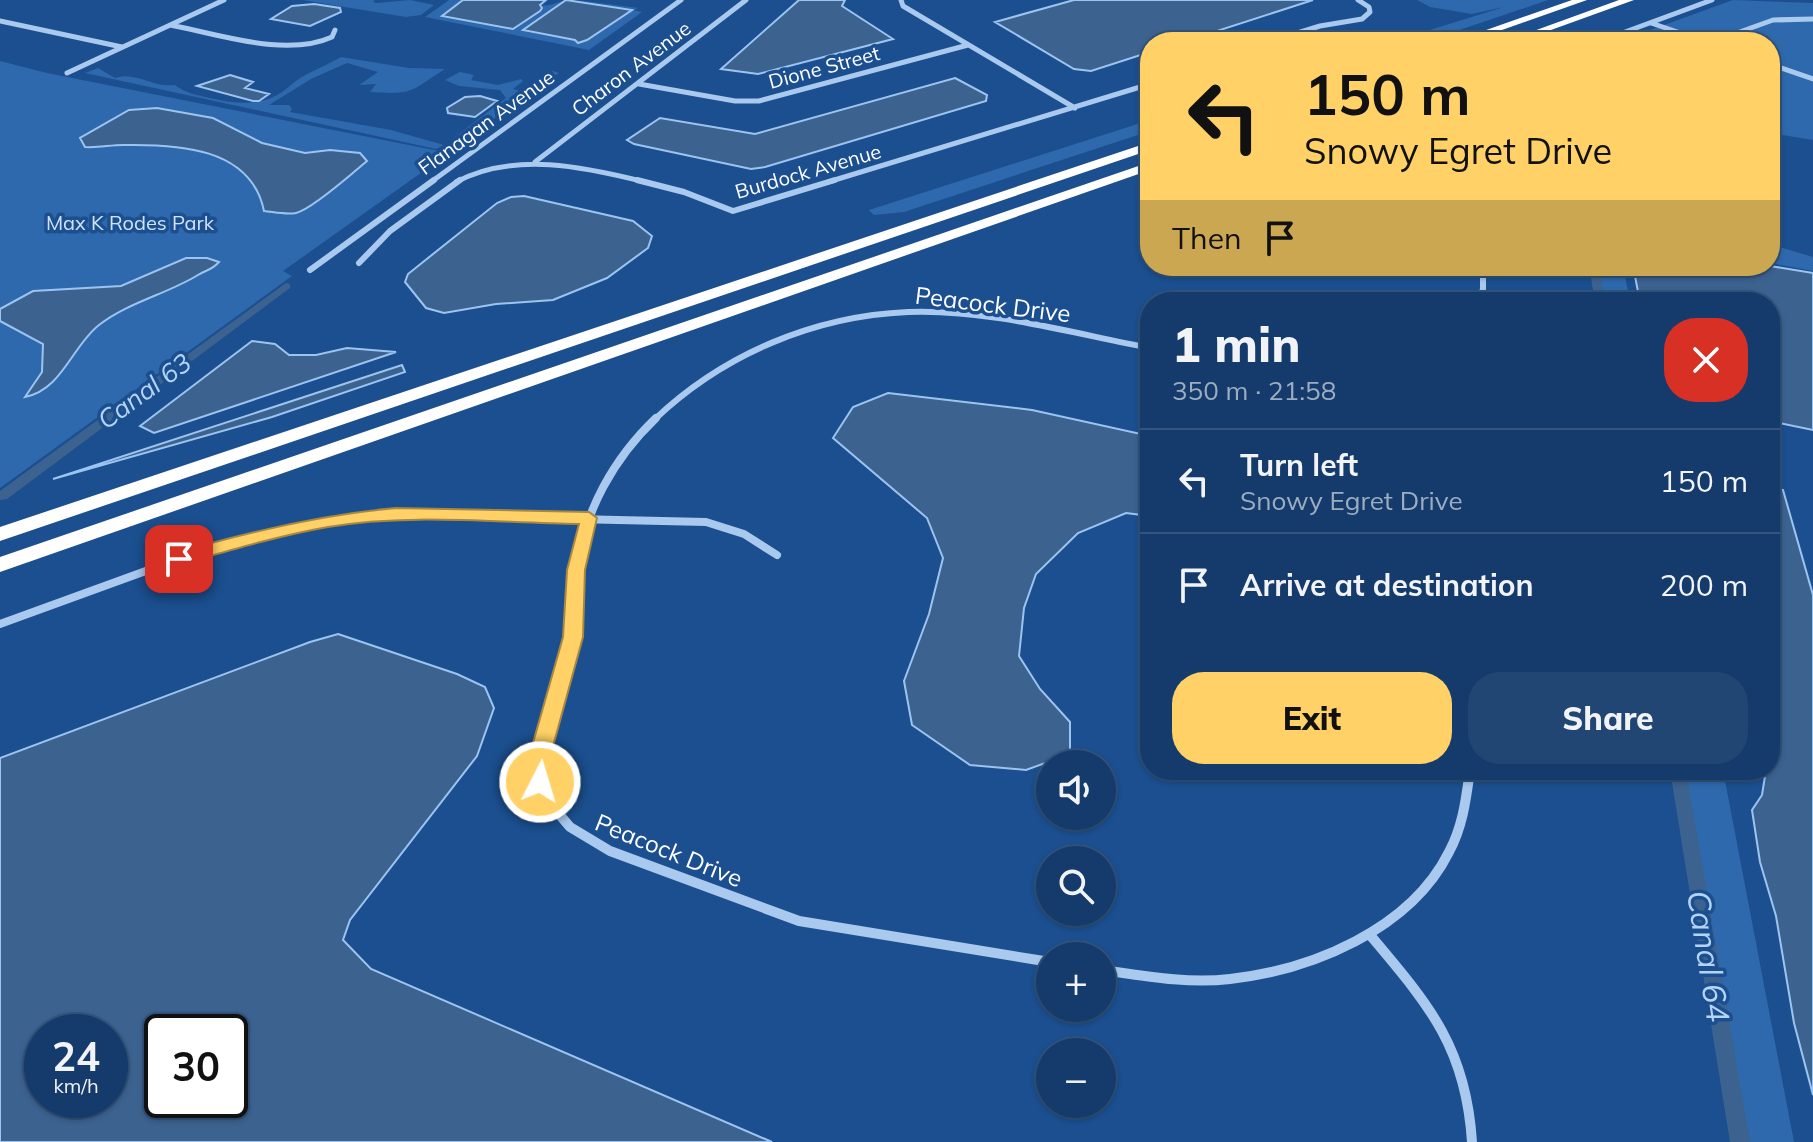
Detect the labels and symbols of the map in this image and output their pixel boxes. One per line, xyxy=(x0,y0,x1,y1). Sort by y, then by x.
street label: Charon Avenue xyxy=(567,15,695,121)
street label: Dione Street xyxy=(766,40,882,94)
street label: Flanagan Avenue xyxy=(413,64,559,180)
street label: Burdock Avenue xyxy=(732,138,884,204)
park label: Max K Rodes Park xyxy=(46,210,215,235)
street label: Peacock Drive xyxy=(914,280,1072,328)
water label: Canal 63 xyxy=(91,346,197,436)
pin xyxy=(145,525,213,593)
position arrow xyxy=(498,740,582,824)
street label: Peacock Drive xyxy=(591,807,747,893)
water label: Canal 64 xyxy=(1679,887,1739,1025)
speed limit sign: 30 xyxy=(144,1014,248,1118)

